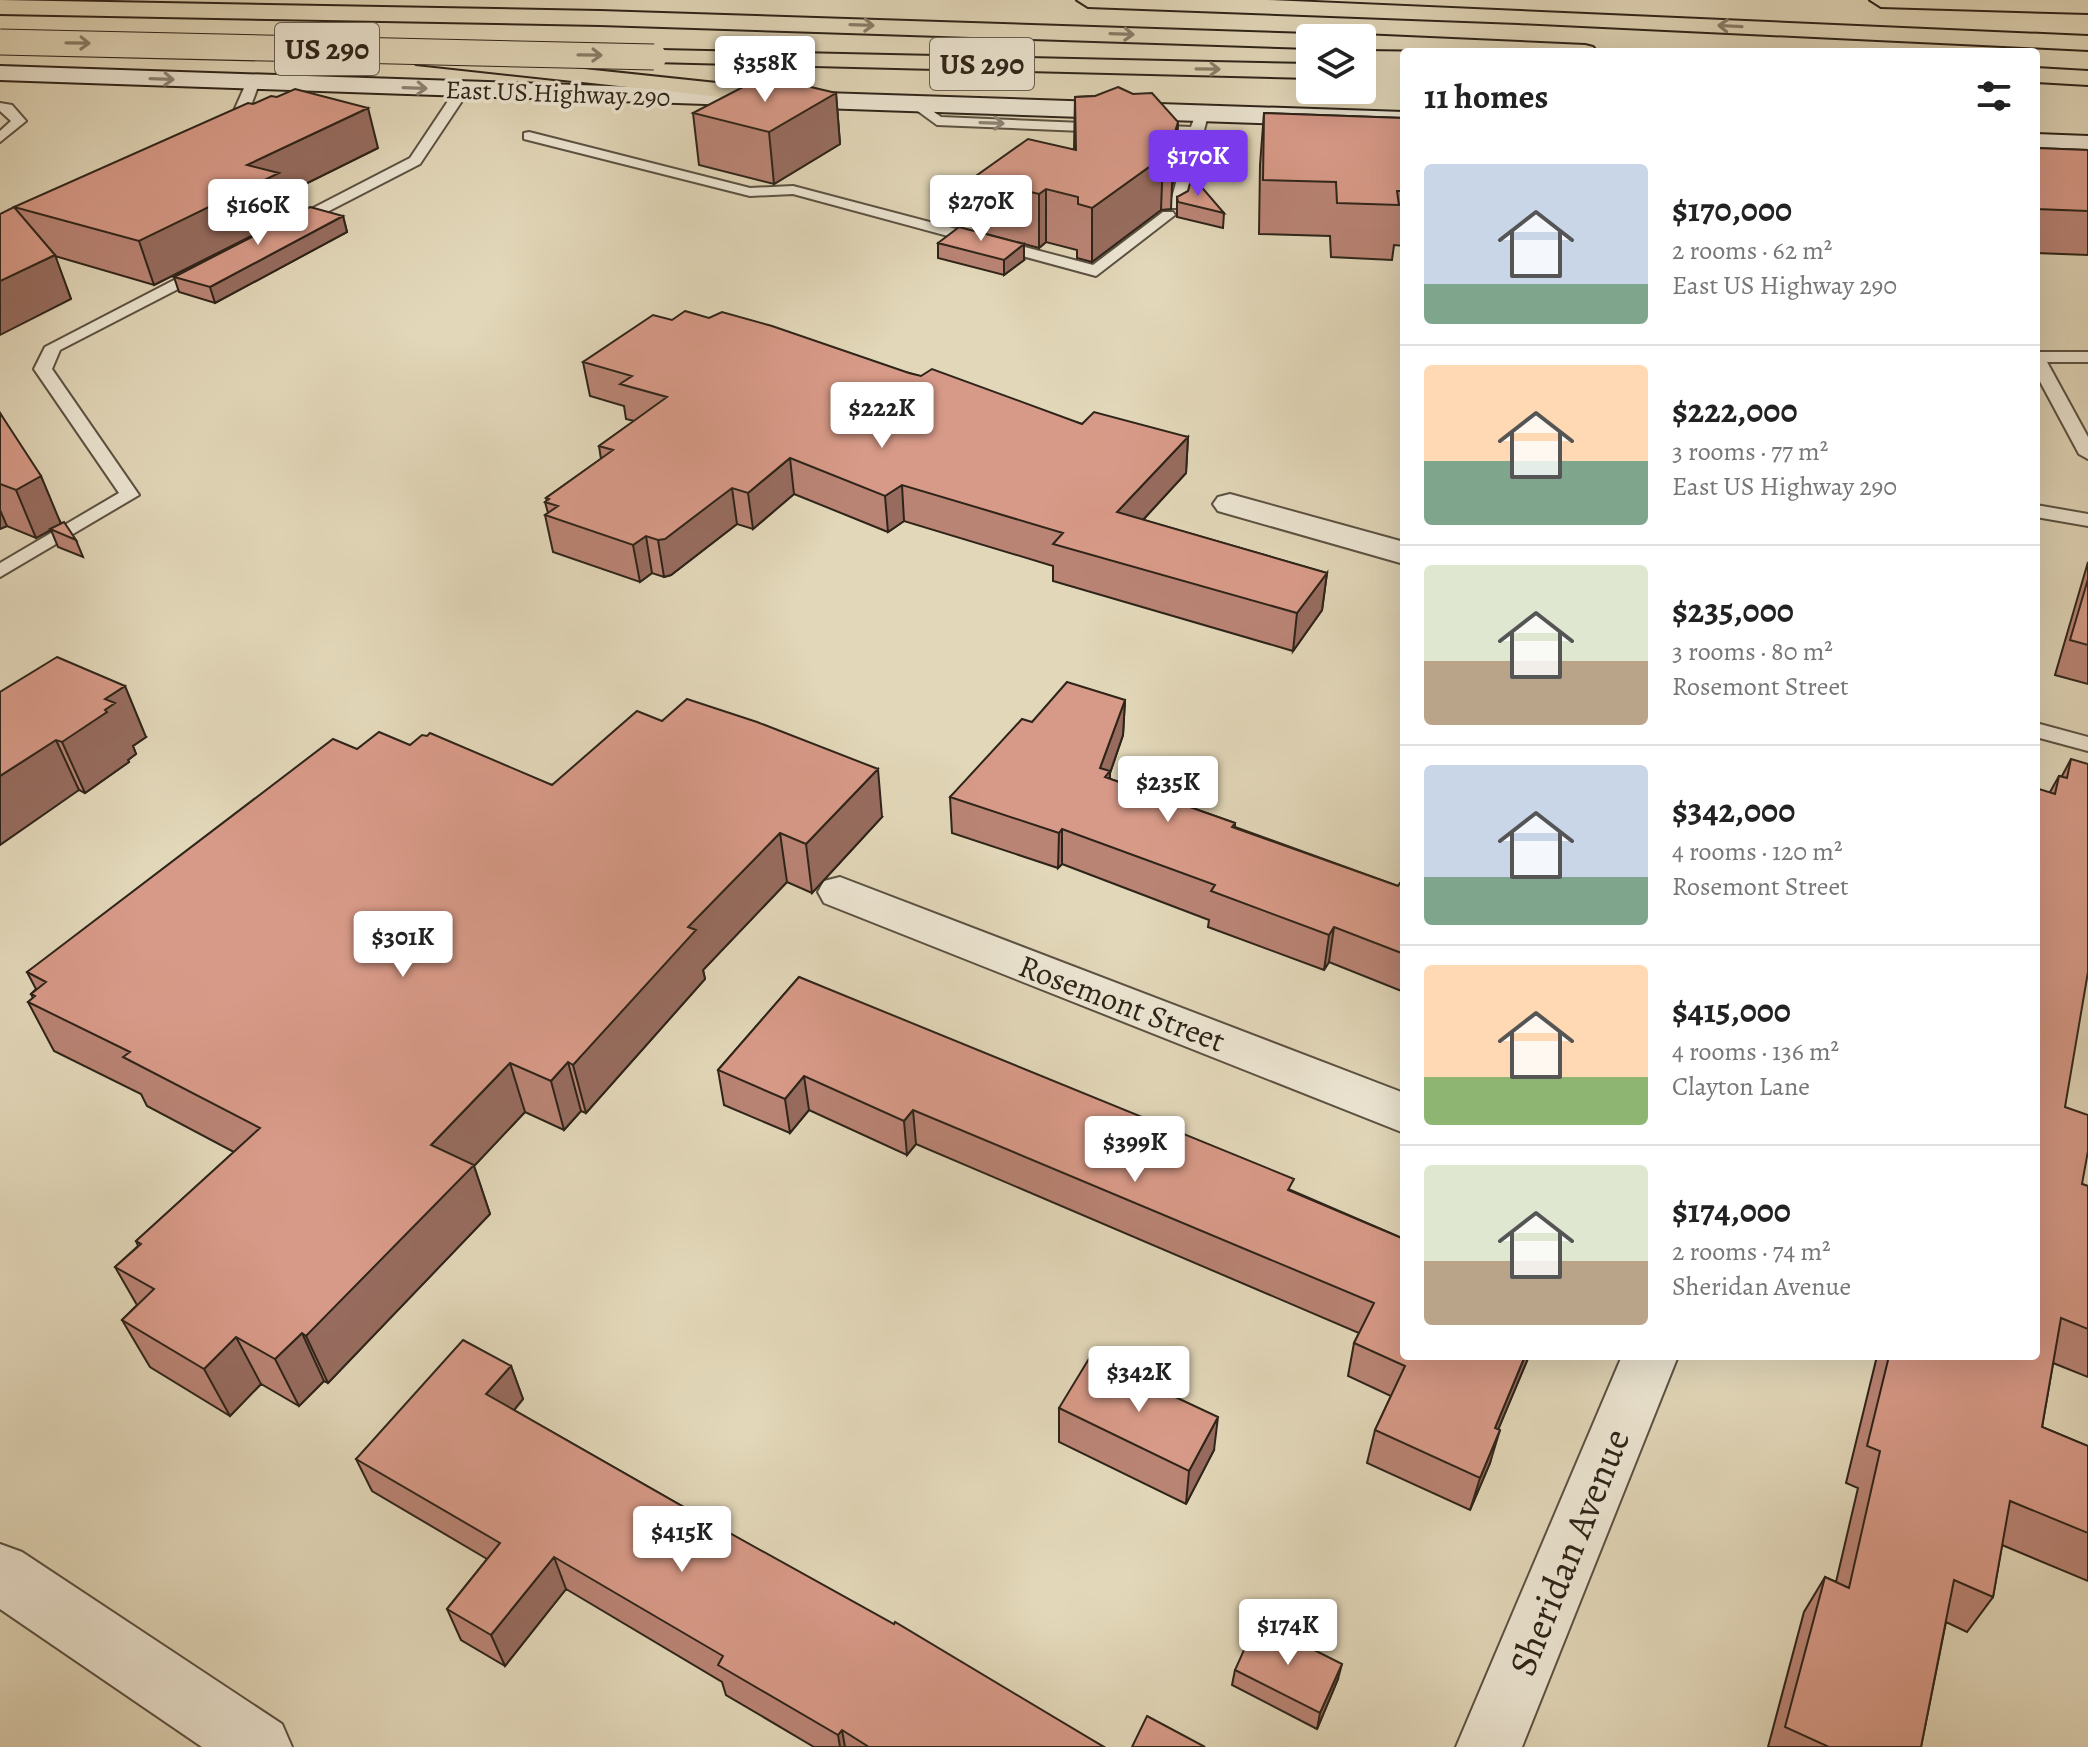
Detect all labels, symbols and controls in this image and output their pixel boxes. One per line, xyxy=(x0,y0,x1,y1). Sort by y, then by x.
one-way arrow xyxy=(848,17,875,32)
one-way arrow xyxy=(1717,18,1744,33)
road number: US 290 xyxy=(275,23,379,75)
map controls xyxy=(1296,24,1376,104)
button: layers xyxy=(1296,24,1376,104)
one-way arrow xyxy=(1108,26,1135,41)
one-way arrow xyxy=(64,36,91,51)
pin: $358K xyxy=(709,36,821,104)
road number: US 290 xyxy=(930,38,1034,90)
text: $358K xyxy=(733,44,797,79)
one-way arrow xyxy=(576,48,603,63)
one-way arrow xyxy=(1194,61,1221,76)
one-way arrow xyxy=(148,71,175,86)
street label: East US Highway 290 xyxy=(445,72,671,115)
text: 11 homes xyxy=(1424,73,1548,120)
icon: filters xyxy=(1972,74,2016,118)
one-way arrow xyxy=(401,80,428,95)
one-way arrow xyxy=(978,116,1005,131)
pin: $170K xyxy=(1142,130,1254,198)
text: $170K xyxy=(1167,138,1229,173)
pin: $270K xyxy=(925,175,1037,243)
pin: $160K xyxy=(202,179,314,247)
text: $270K xyxy=(948,183,1014,218)
text: $170,000 xyxy=(1672,186,1792,233)
text: $160K xyxy=(226,187,290,222)
icon: home xyxy=(1488,196,1584,292)
text: 2 rooms · 62 m² xyxy=(1672,233,1832,268)
text: East US Highway 290 xyxy=(1672,268,1897,303)
pin: $222K xyxy=(826,382,938,450)
text: $222,000 xyxy=(1672,387,1798,434)
text: $222K xyxy=(849,390,915,425)
icon: home xyxy=(1488,397,1584,493)
text: 3 rooms · 77 m² xyxy=(1672,434,1828,469)
text: East US Highway 290 xyxy=(1672,469,1897,504)
text: $235,000 xyxy=(1672,587,1794,634)
icon: home xyxy=(1488,597,1584,693)
text: 3 rooms · 80 m² xyxy=(1672,634,1833,669)
text: Rosemont Street xyxy=(1672,669,1849,704)
pin: $235K xyxy=(1112,756,1224,824)
text: $235K xyxy=(1136,764,1200,799)
text: $342,000 xyxy=(1672,787,1795,834)
icon: home xyxy=(1488,797,1584,893)
text: 4 rooms · 120 m² xyxy=(1672,834,1842,869)
text: Rosemont Street xyxy=(1672,869,1849,904)
pin: $301K xyxy=(347,911,459,979)
text: $301K xyxy=(372,919,434,954)
street label: Rosemont Street xyxy=(1013,944,1231,1062)
text: $415,000 xyxy=(1672,987,1791,1034)
icon: home xyxy=(1488,997,1584,1093)
text: 4 rooms · 136 m² xyxy=(1672,1034,1839,1069)
text: Clayton Lane xyxy=(1672,1069,1810,1104)
pin: $399K xyxy=(1079,1116,1191,1184)
text: $399K xyxy=(1103,1124,1167,1159)
text: $174,000 xyxy=(1672,1187,1791,1234)
icon: home xyxy=(1488,1197,1584,1293)
text: 2 rooms · 74 m² xyxy=(1672,1234,1831,1269)
text: Sheridan Avenue xyxy=(1672,1269,1851,1304)
pin: $342K xyxy=(1083,1346,1195,1414)
text: $342K xyxy=(1106,1354,1172,1389)
street label: Sheridan Avenue xyxy=(1496,1421,1642,1683)
pin: $415K xyxy=(626,1506,738,1574)
text: $415K xyxy=(651,1514,713,1549)
pin: $174K xyxy=(1232,1599,1344,1667)
text: $174K xyxy=(1257,1607,1319,1642)

